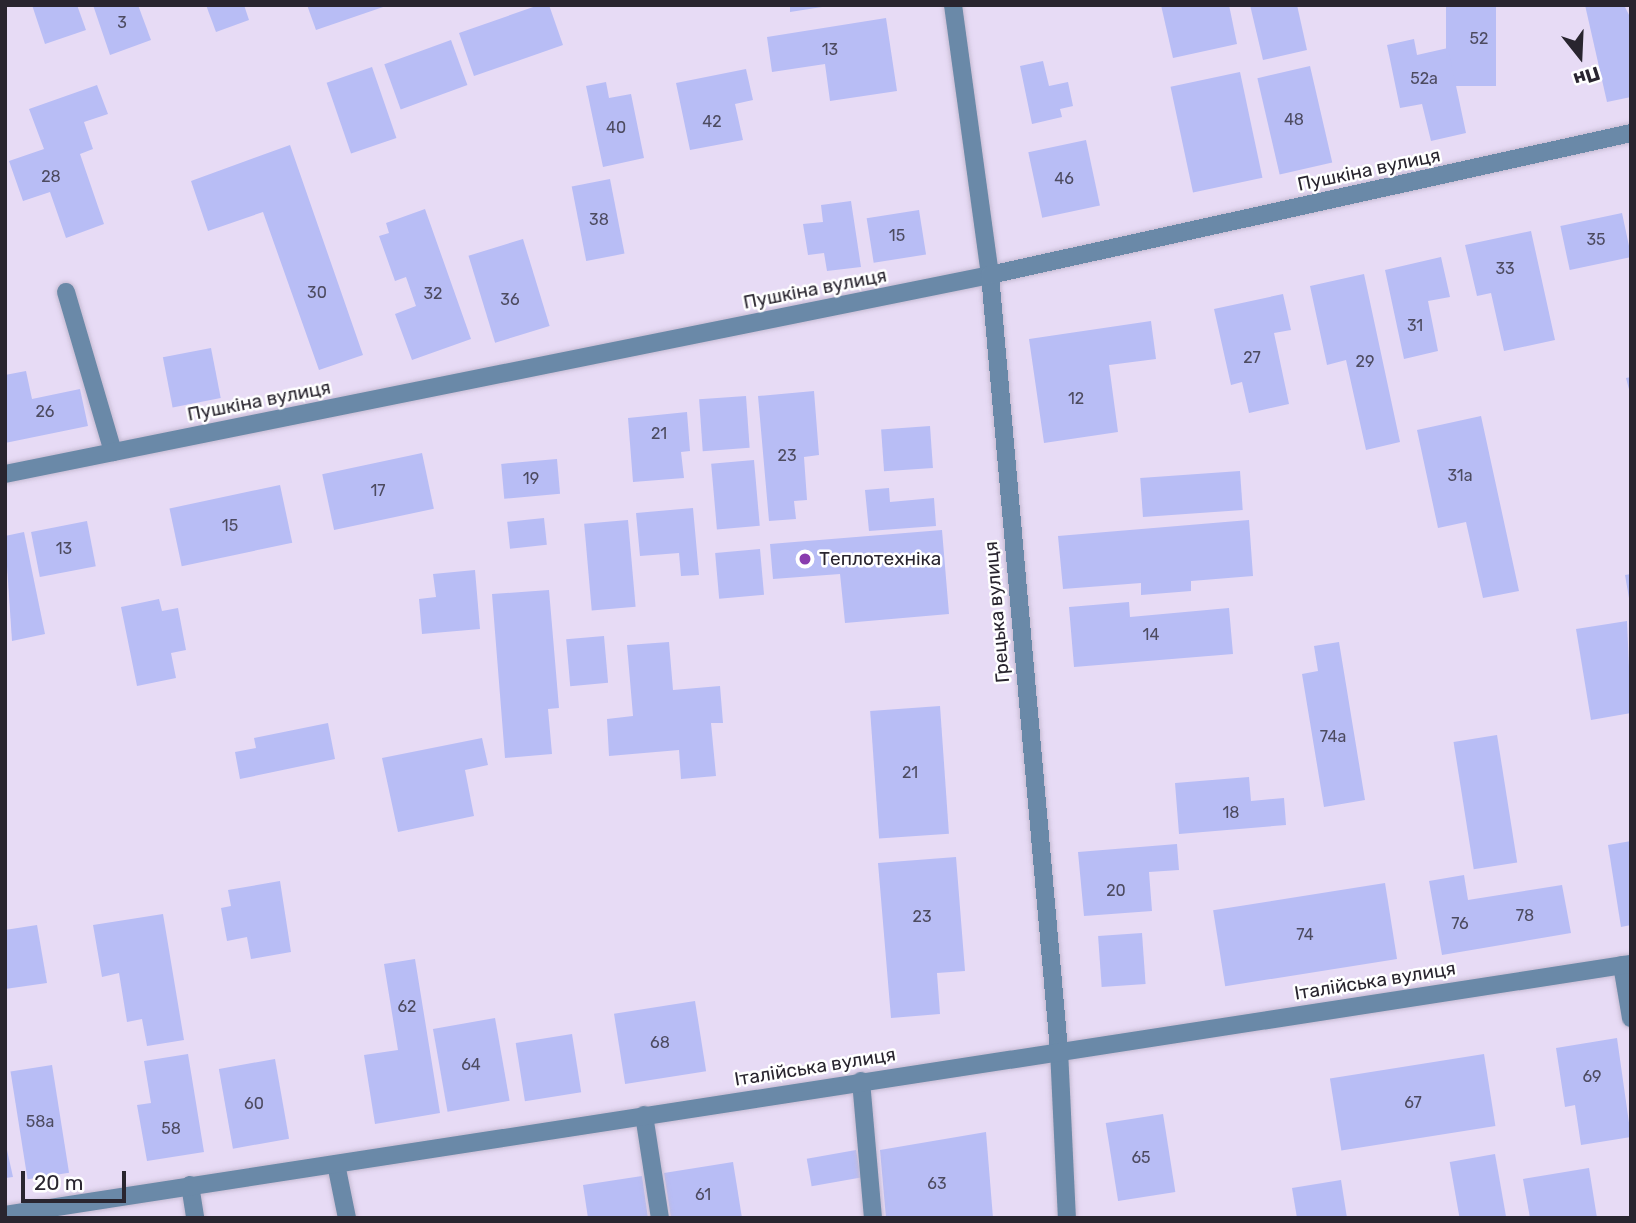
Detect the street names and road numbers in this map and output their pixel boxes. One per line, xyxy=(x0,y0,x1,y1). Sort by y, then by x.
street label: Пушкіна вулиця xyxy=(1295,144,1443,196)
street label: Пушкіна вулиця xyxy=(741,264,889,314)
street label: Пушкіна вулиця xyxy=(185,376,333,426)
street label: Грецька вулиця xyxy=(979,540,1015,684)
street label: Італійська вулиця xyxy=(1293,957,1457,1005)
street label: Італійська вулиця xyxy=(733,1043,897,1091)

